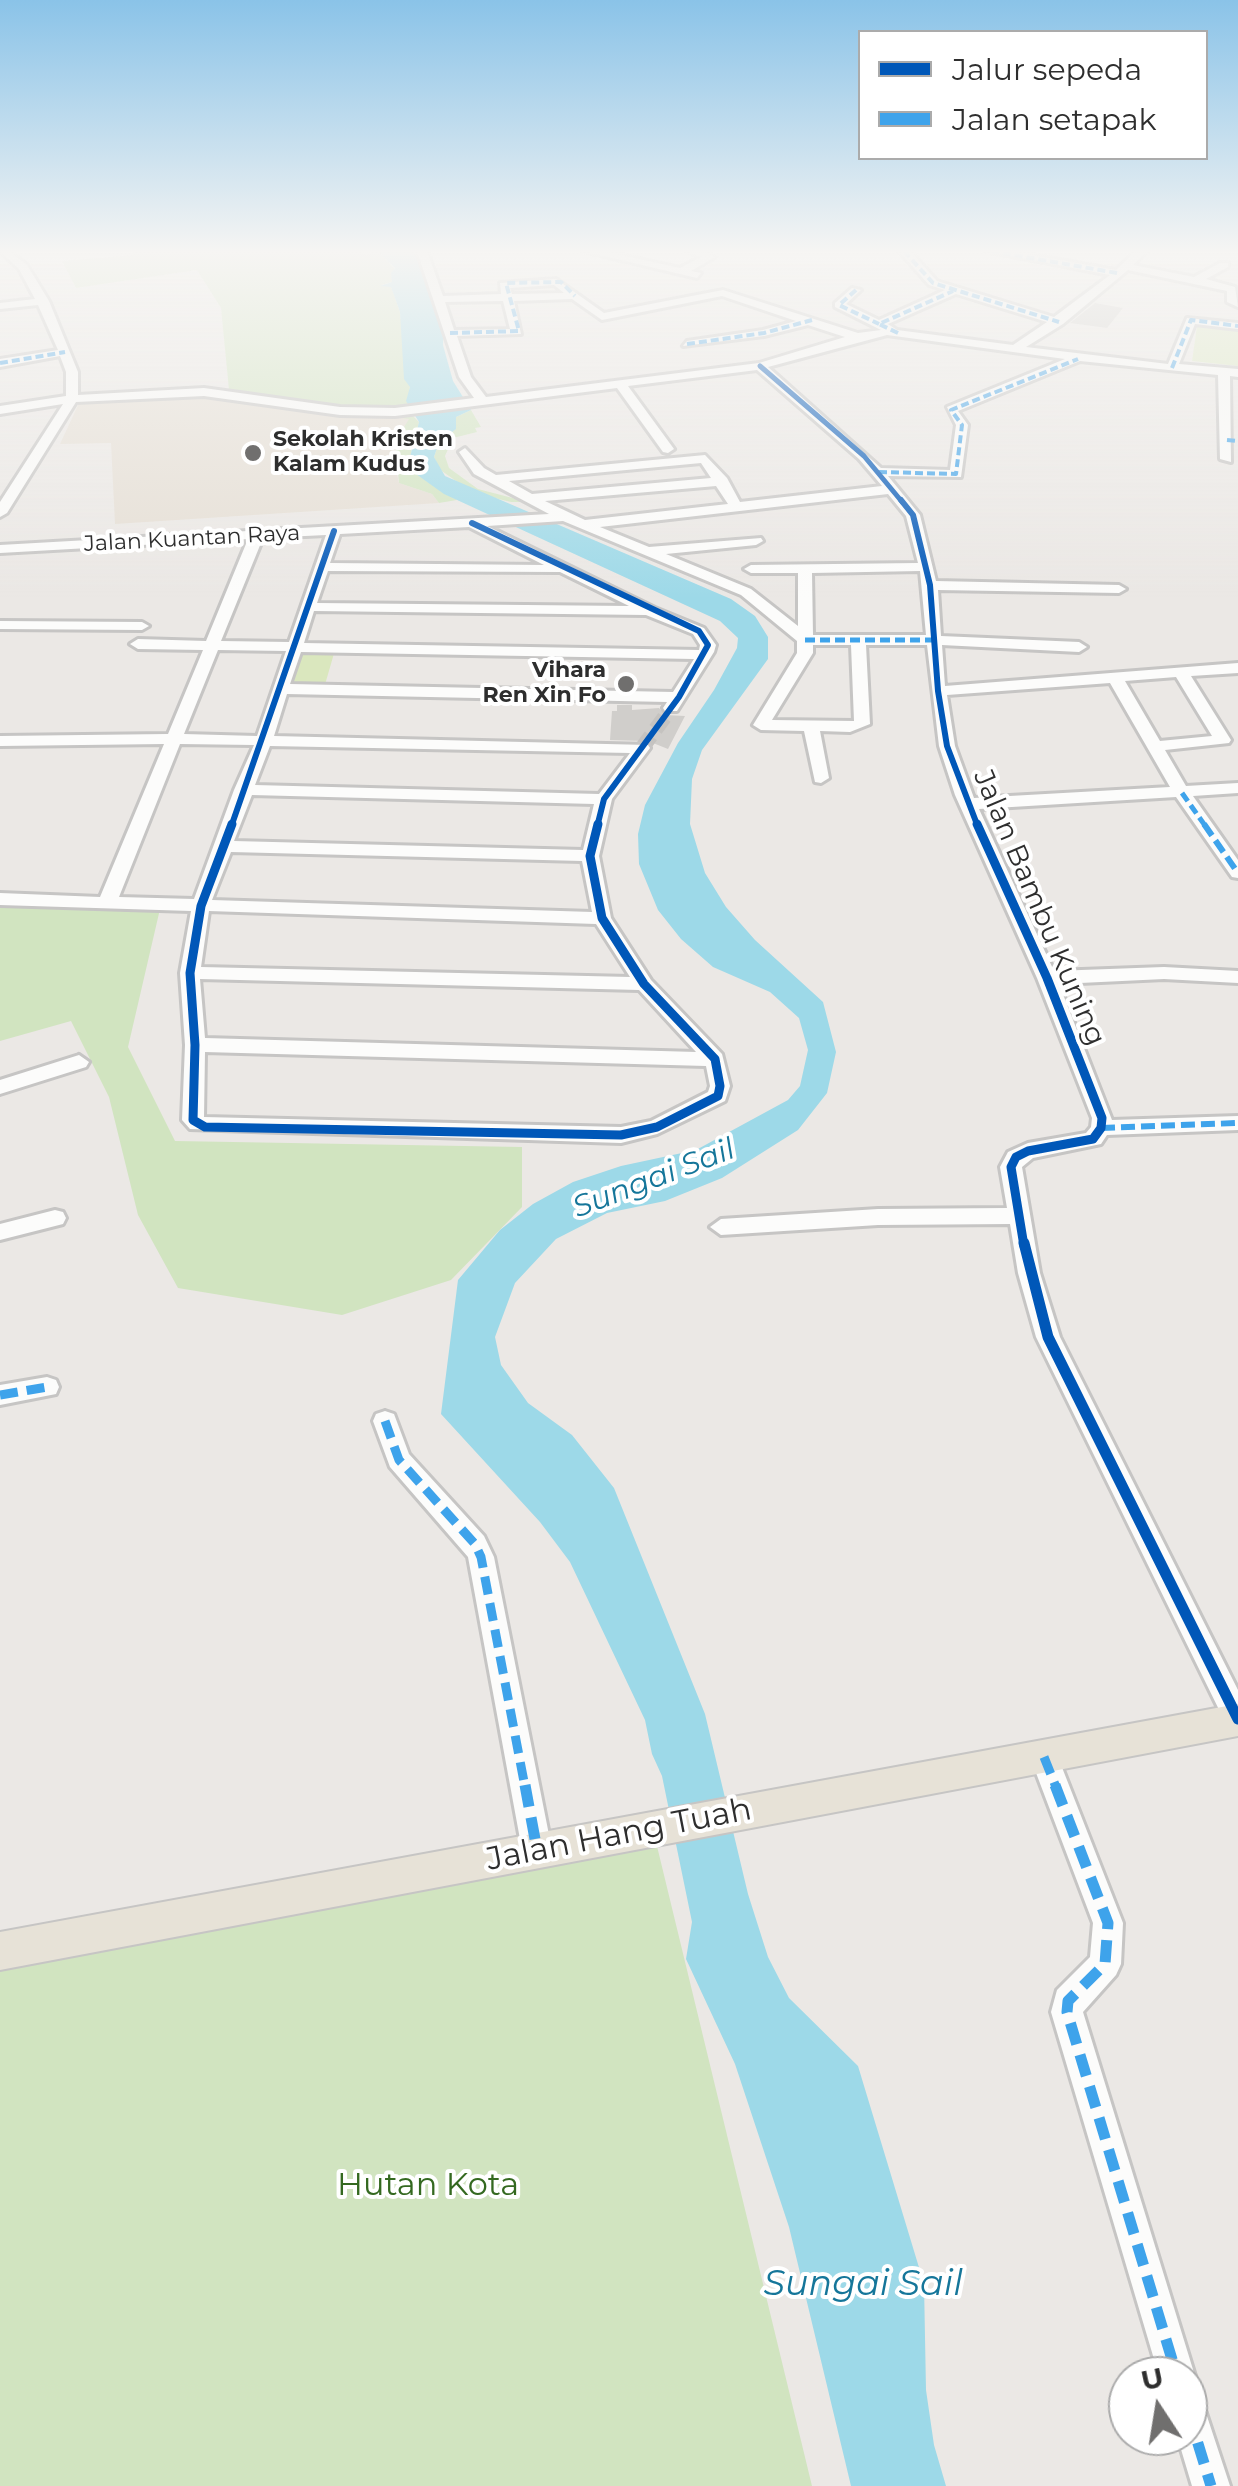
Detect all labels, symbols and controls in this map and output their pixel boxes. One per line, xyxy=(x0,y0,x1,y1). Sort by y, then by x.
legend xyxy=(858,30,1208,160)
text: Jalur sepeda xyxy=(952,51,1142,88)
text: Jalan setapak xyxy=(952,101,1157,138)
place label: Sekolah Kristen Kalam Kudus xyxy=(273,427,453,478)
marker: Sekolah Kristen Kalam Kudus xyxy=(242,442,264,464)
street label: Jalan Kuantan Raya xyxy=(83,520,301,558)
place label: Vihara Ren Xin Fo xyxy=(483,658,606,709)
marker: Vihara Ren Xin Fo xyxy=(615,673,637,695)
street label: Jalan Bambu Kuning xyxy=(966,765,1112,1051)
water label: Sungai Sail xyxy=(568,1132,740,1226)
street label: Jalan Hang Tuah xyxy=(483,1790,755,1880)
park label: Hutan Kota xyxy=(337,2167,519,2205)
water label: Sungai Sail xyxy=(763,2264,963,2306)
north arrow xyxy=(1108,2356,1208,2456)
text: U xyxy=(1138,2360,1167,2398)

